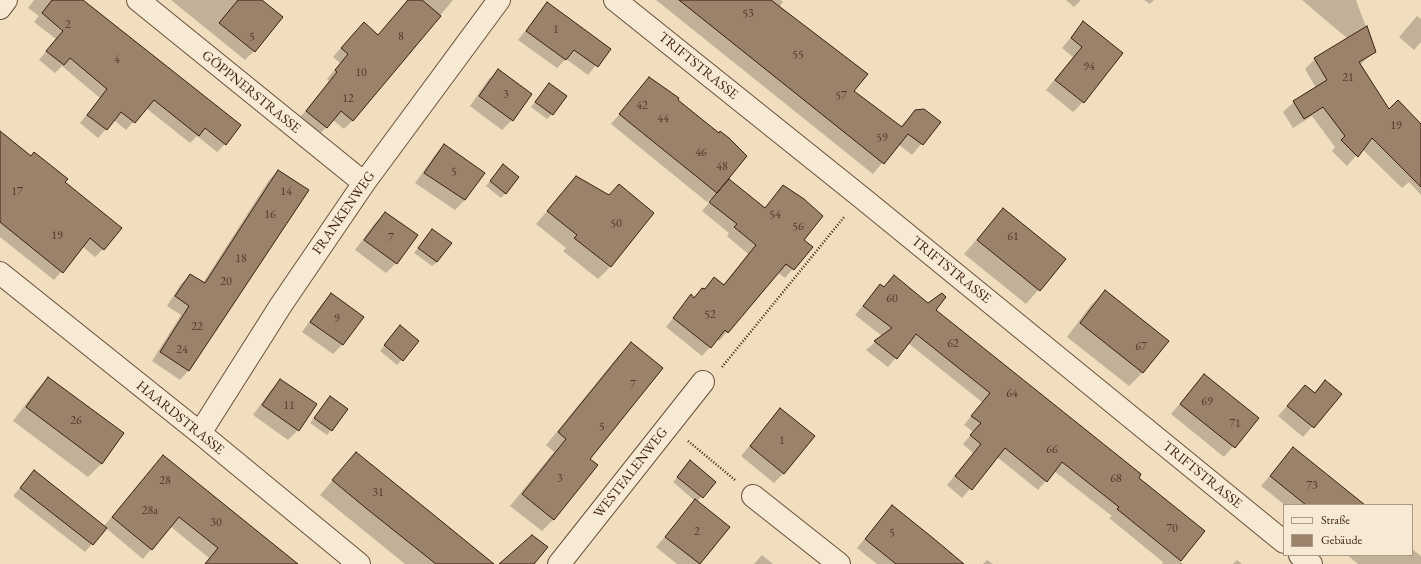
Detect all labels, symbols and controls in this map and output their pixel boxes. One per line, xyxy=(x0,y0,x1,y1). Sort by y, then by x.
house number: 53 xyxy=(742,7,754,21)
house number: 2 xyxy=(65,18,71,32)
house number: 1 xyxy=(553,23,559,37)
street label: TRIFTSTRASSE xyxy=(655,29,741,103)
house number: 5 xyxy=(249,30,255,44)
house number: 8 xyxy=(398,30,404,44)
street label: GÖPPNERSTRASSE xyxy=(198,47,304,137)
house number: 55 xyxy=(792,48,804,62)
house number: 4 xyxy=(114,53,120,67)
house number: 94 xyxy=(1083,60,1095,74)
house number: 10 xyxy=(355,66,367,80)
house number: 21 xyxy=(1342,71,1354,85)
house number: 3 xyxy=(503,88,509,102)
house number: 57 xyxy=(835,89,847,103)
house number: 12 xyxy=(342,92,354,106)
house number: 42 xyxy=(636,99,648,113)
house number: 44 xyxy=(657,112,669,126)
house number: 19 xyxy=(1390,119,1402,133)
house number: 59 xyxy=(876,131,888,145)
house number: 46 xyxy=(695,146,707,160)
house number: 48 xyxy=(716,160,728,174)
house number: 5 xyxy=(451,165,457,179)
street label: FRANKENWEG xyxy=(309,168,379,258)
house number: 17 xyxy=(11,185,23,199)
house number: 14 xyxy=(280,185,292,199)
house number: 16 xyxy=(264,208,276,222)
house number: 54 xyxy=(769,208,781,222)
house number: 50 xyxy=(610,217,622,231)
house number: 56 xyxy=(792,220,804,234)
house number: 19 xyxy=(51,229,63,243)
house number: 61 xyxy=(1007,230,1019,244)
house number: 7 xyxy=(388,231,394,245)
street label: TRIFTSTRASSE xyxy=(908,233,994,307)
house number: 18 xyxy=(235,252,247,266)
house number: 20 xyxy=(220,275,232,289)
house number: 60 xyxy=(886,292,898,306)
house number: 52 xyxy=(704,308,716,322)
house number: 9 xyxy=(334,312,340,326)
house number: 22 xyxy=(191,320,203,334)
house number: 62 xyxy=(947,337,959,351)
house number: 67 xyxy=(1135,340,1147,354)
house number: 24 xyxy=(176,343,188,357)
street label: HAARDSTRASSE xyxy=(133,377,227,459)
house number: 7 xyxy=(630,378,636,392)
house number: 64 xyxy=(1006,387,1018,401)
house number: 69 xyxy=(1201,395,1213,409)
house number: 11 xyxy=(283,399,295,413)
house number: 26 xyxy=(70,414,82,428)
house number: 71 xyxy=(1229,417,1241,431)
house number: 5 xyxy=(599,420,605,434)
street label: WESTFALENWEG xyxy=(590,424,672,522)
house number: 1 xyxy=(779,434,785,448)
street label: TRIFTSTRASSE xyxy=(1159,438,1245,512)
house number: 66 xyxy=(1046,443,1058,457)
house number: 3 xyxy=(557,472,563,486)
house number: 68 xyxy=(1110,472,1122,486)
house number: 28 xyxy=(159,474,171,488)
house number: 73 xyxy=(1306,479,1318,493)
house number: 31 xyxy=(372,486,384,500)
house number: 28a xyxy=(142,504,158,518)
legend xyxy=(1283,504,1413,556)
text: Straße xyxy=(1321,512,1350,528)
house number: 30 xyxy=(210,516,222,530)
house number: 70 xyxy=(1166,522,1178,536)
house number: 2 xyxy=(694,525,700,539)
house number: 5 xyxy=(889,526,895,540)
text: Gebäude xyxy=(1321,532,1362,548)

